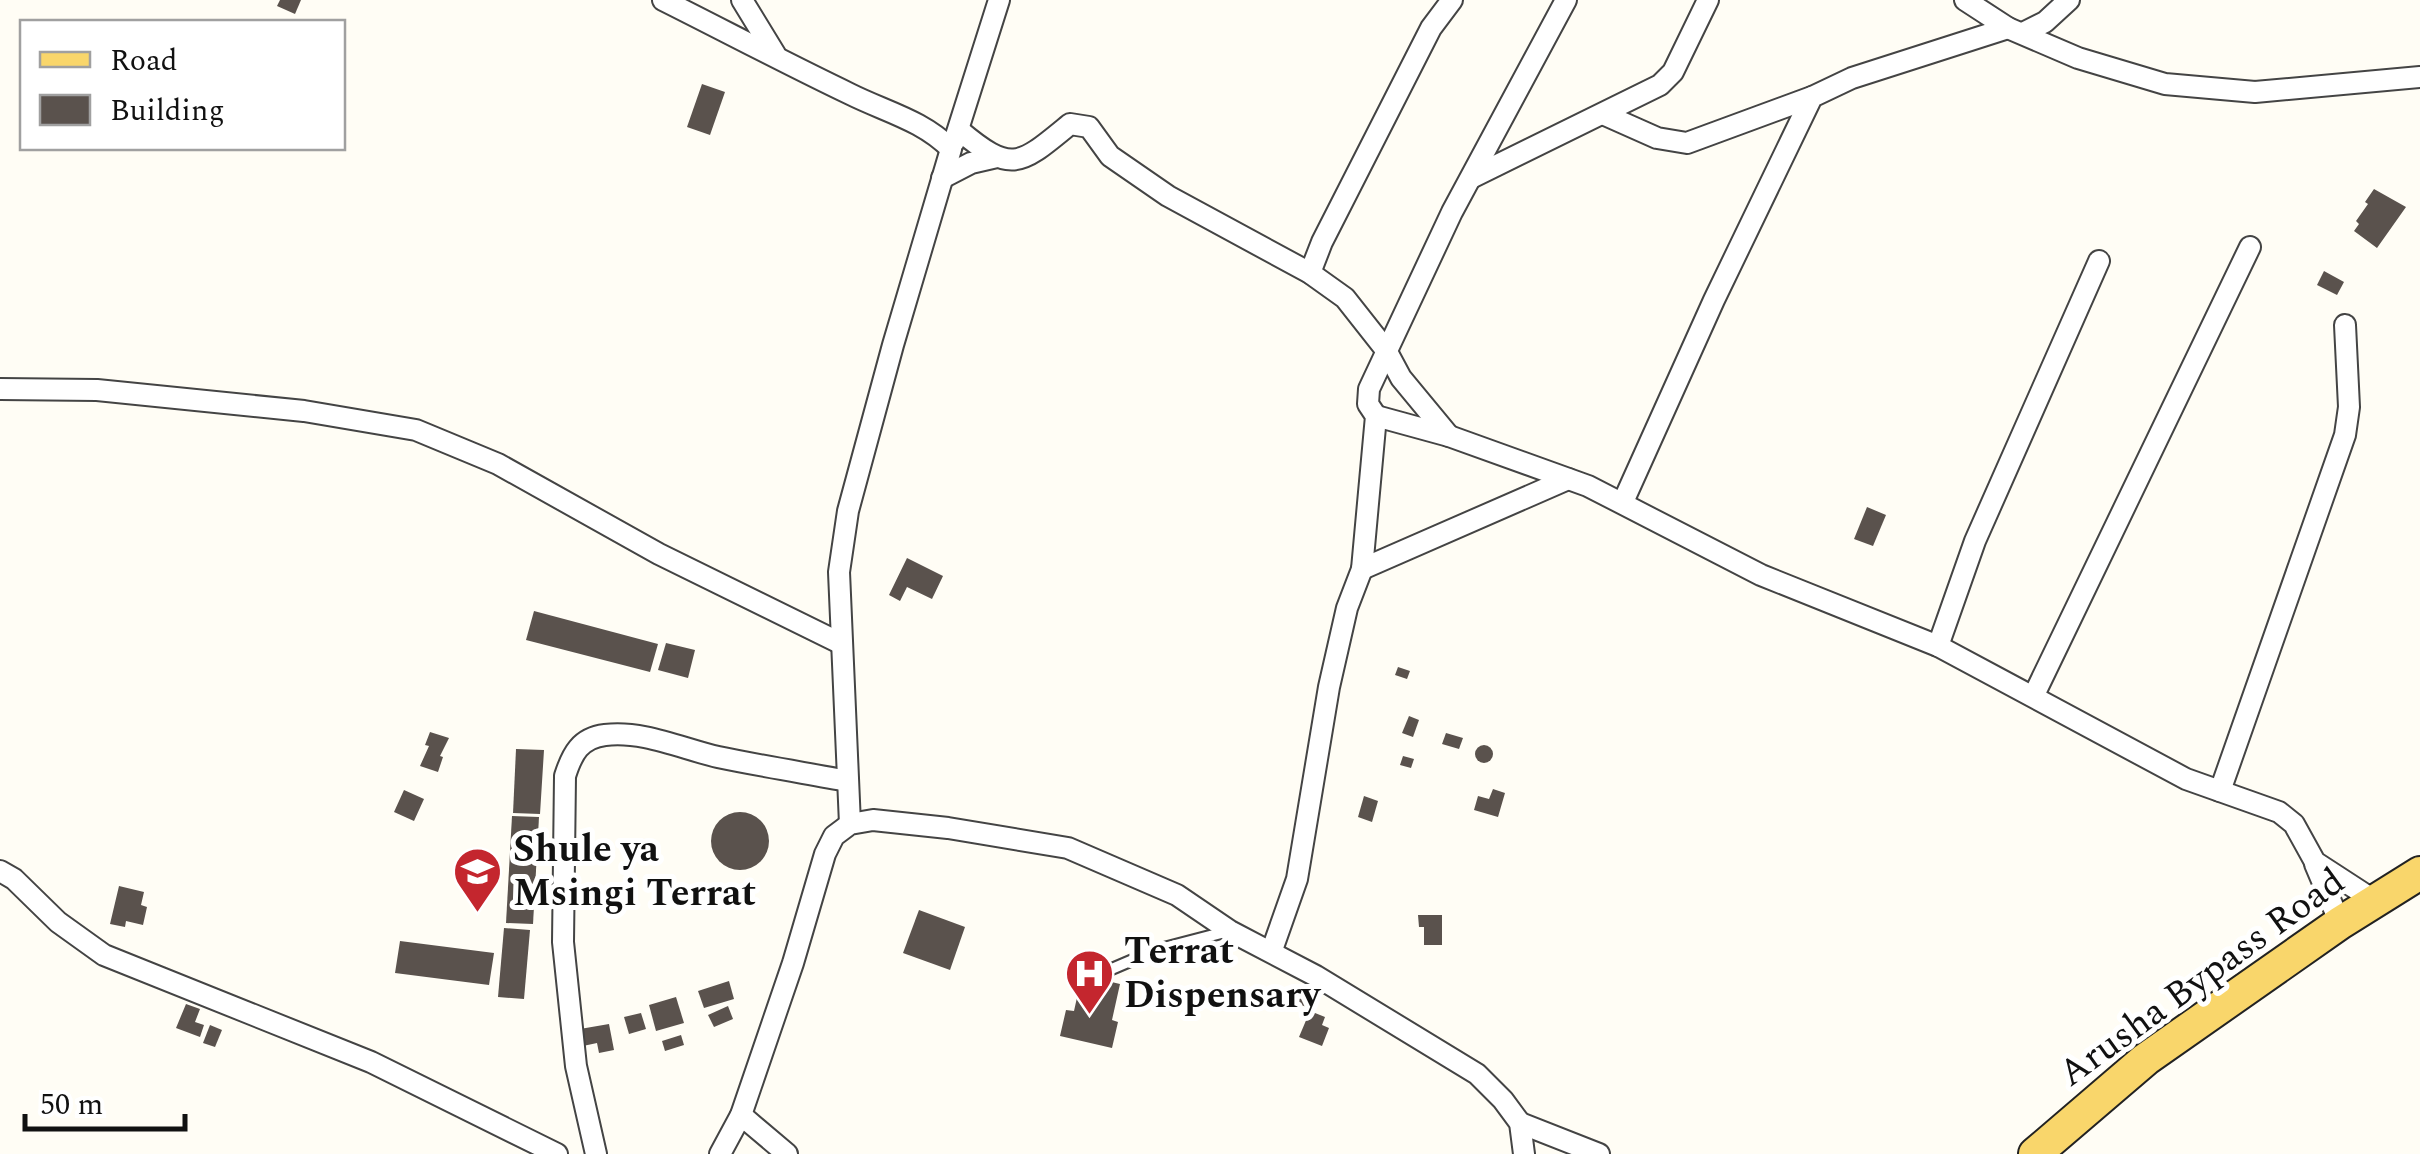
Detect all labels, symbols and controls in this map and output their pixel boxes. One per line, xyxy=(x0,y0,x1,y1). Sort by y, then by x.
legend xyxy=(20,20,345,150)
text: Road xyxy=(110,38,178,84)
text: Building xyxy=(110,88,225,134)
place label: Shule ya Msingi Terrat xyxy=(513,821,756,923)
school or university icon: Shule ya Msingi Terrat xyxy=(452,846,504,914)
street label: Arusha Bypass Road xyxy=(2046,854,2358,1102)
place label: Terrat Dispensary xyxy=(1124,923,1322,1025)
hospital icon: Terrat Dispensary xyxy=(1063,948,1115,1016)
scale bar xyxy=(25,1069,185,1131)
text: 50 m xyxy=(40,1082,103,1128)

